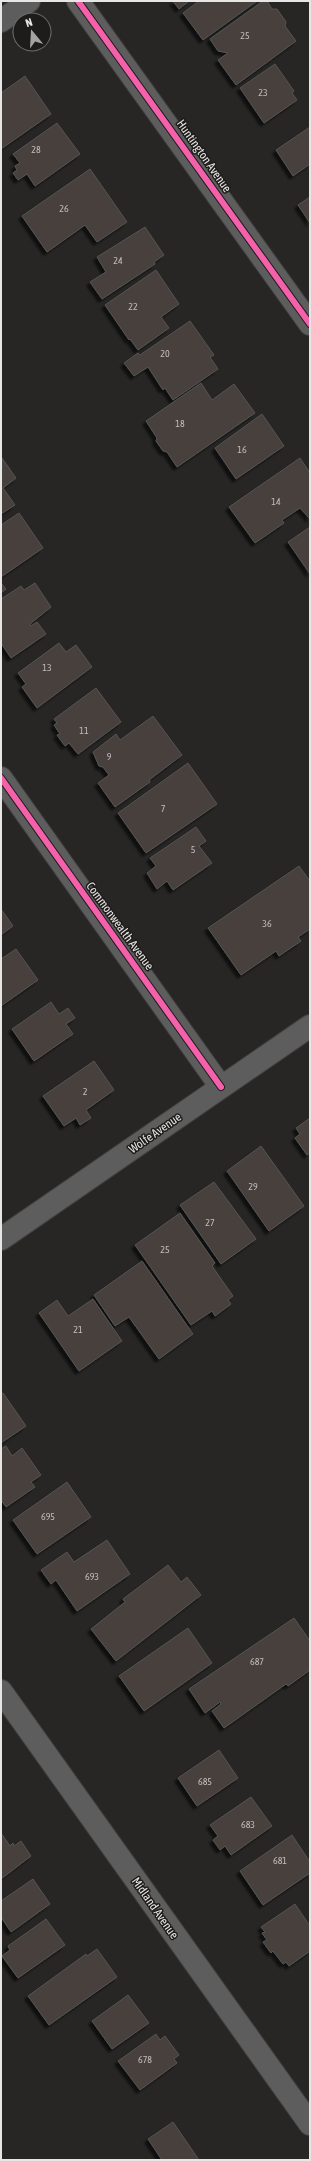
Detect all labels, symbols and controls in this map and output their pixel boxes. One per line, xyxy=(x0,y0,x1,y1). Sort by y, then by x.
north arrow xyxy=(12,12,52,52)
text: N xyxy=(24,16,34,29)
house number: 25 xyxy=(240,30,250,41)
house number: 23 xyxy=(258,87,268,98)
street label: Huntington Avenue xyxy=(174,117,234,195)
house number: 28 xyxy=(31,144,41,155)
house number: 26 xyxy=(59,203,69,214)
house number: 24 xyxy=(113,255,123,266)
house number: 22 xyxy=(128,301,138,312)
house number: 20 xyxy=(160,348,170,359)
house number: 18 xyxy=(175,418,185,429)
house number: 16 xyxy=(237,444,247,455)
house number: 14 xyxy=(271,496,281,507)
house number: 13 xyxy=(42,662,52,673)
house number: 11 xyxy=(79,725,89,736)
house number: 9 xyxy=(107,751,112,762)
house number: 7 xyxy=(161,803,166,814)
house number: 5 xyxy=(191,844,196,855)
street label: Commonwealth Avenue xyxy=(83,879,157,973)
house number: 36 xyxy=(262,918,272,929)
house number: 2 xyxy=(83,1086,88,1097)
street label: Wolfe Avenue xyxy=(126,1110,184,1156)
house number: 29 xyxy=(248,1181,258,1192)
house number: 27 xyxy=(205,1217,215,1228)
house number: 25 xyxy=(160,1244,170,1255)
house number: 21 xyxy=(73,1324,83,1335)
house number: 695 xyxy=(41,1511,55,1522)
house number: 693 xyxy=(85,1571,99,1582)
house number: 687 xyxy=(250,1656,264,1667)
house number: 685 xyxy=(198,1776,212,1787)
house number: 683 xyxy=(241,1819,255,1830)
house number: 681 xyxy=(273,1855,287,1866)
street label: Midland Avenue xyxy=(129,1875,181,1941)
house number: 678 xyxy=(138,2054,152,2065)

